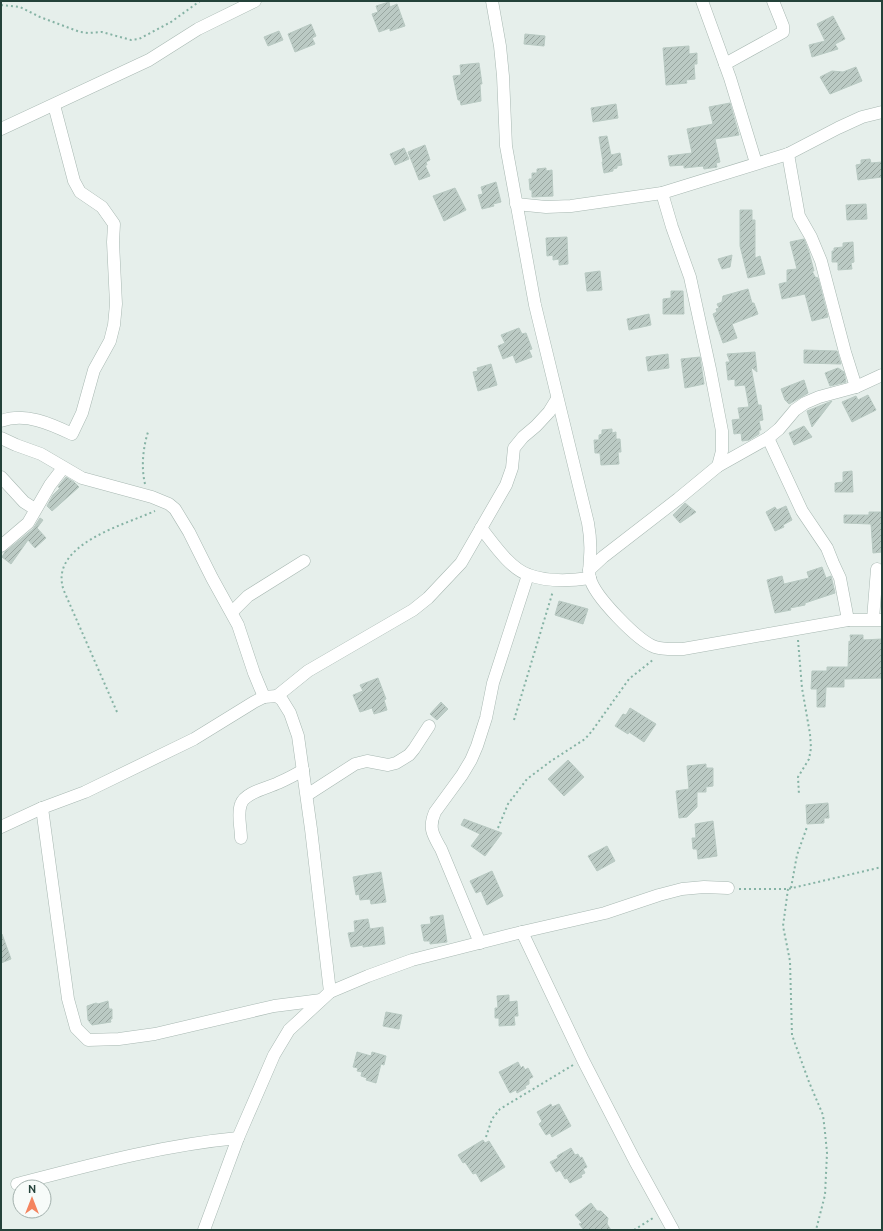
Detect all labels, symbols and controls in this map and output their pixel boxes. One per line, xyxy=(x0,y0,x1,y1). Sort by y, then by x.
north arrow xyxy=(12,1179,52,1219)
text: N xyxy=(28,1183,36,1195)

